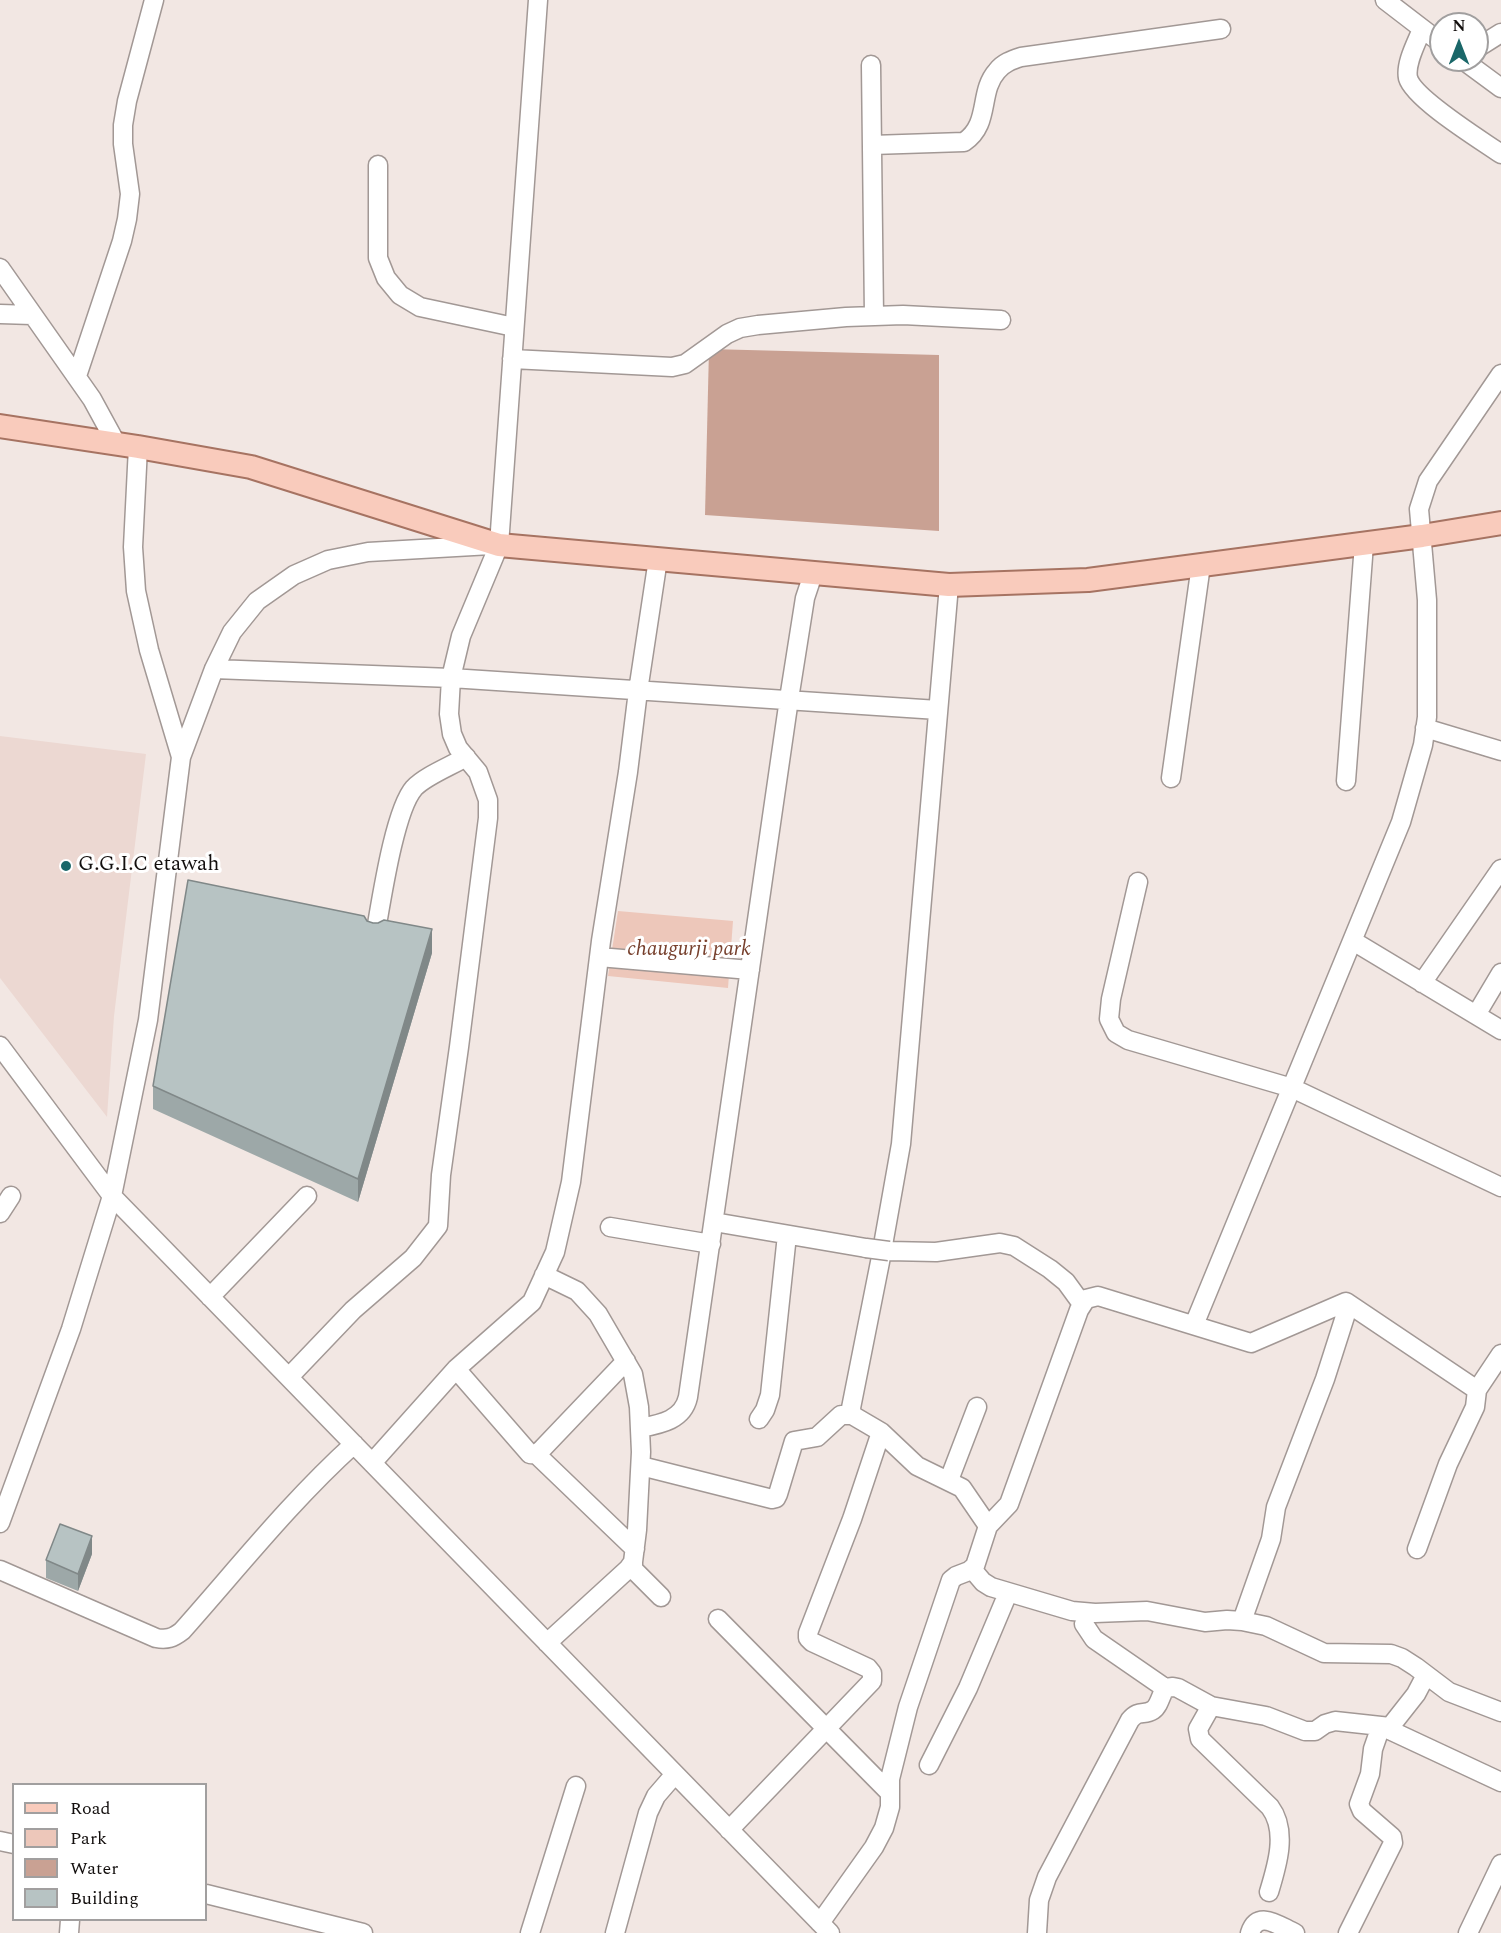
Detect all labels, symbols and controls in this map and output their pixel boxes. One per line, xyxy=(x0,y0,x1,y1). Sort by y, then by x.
north arrow xyxy=(1429,12,1489,72)
text: N xyxy=(1452,14,1466,38)
place label: G.G.I.C etawah xyxy=(78,853,219,879)
marker: G.G.I.C etawah xyxy=(59,859,73,873)
park label: chaugurji park xyxy=(627,938,751,964)
legend xyxy=(12,1783,207,1921)
text: Road xyxy=(70,1795,111,1822)
text: Park xyxy=(70,1825,107,1852)
text: Water xyxy=(70,1855,118,1882)
text: Building xyxy=(70,1885,139,1912)

